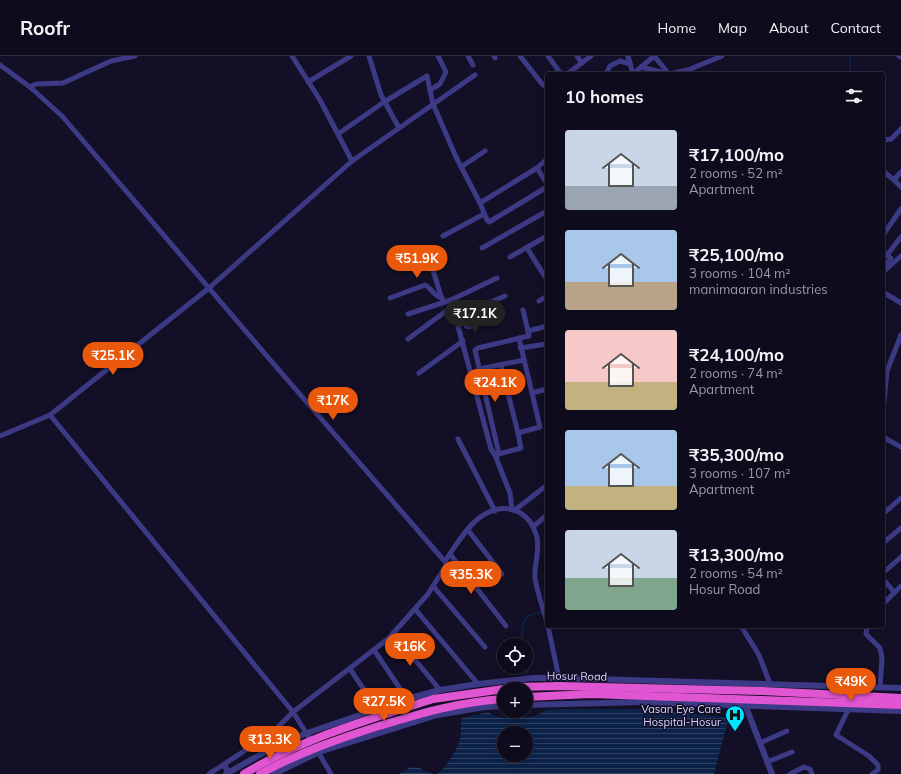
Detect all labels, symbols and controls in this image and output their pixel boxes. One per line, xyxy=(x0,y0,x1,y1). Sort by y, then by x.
text: Roofr xyxy=(20,16,70,40)
text: Home xyxy=(657,19,696,37)
text: Map xyxy=(718,19,747,37)
text: About xyxy=(769,19,809,37)
text: Contact xyxy=(831,19,881,37)
icon: filters xyxy=(843,85,865,107)
text: 10 homes xyxy=(565,86,644,107)
text: ₹17,100/mo xyxy=(689,144,784,165)
icon: home xyxy=(597,146,645,194)
text: 2 rooms · 52 m² xyxy=(689,165,783,181)
text: Apartment xyxy=(689,181,754,197)
text: ₹25,100/mo xyxy=(689,244,784,265)
pin: ₹51.9K xyxy=(384,245,450,279)
icon: home xyxy=(597,246,645,294)
text: ₹51.9K xyxy=(395,250,439,266)
text: 3 rooms · 104 m² xyxy=(689,265,790,281)
text: manimaaran industries xyxy=(689,281,828,297)
pin: ₹17.1K xyxy=(442,300,508,334)
text: ₹17.1K xyxy=(453,305,497,321)
pin: ₹25.1K xyxy=(80,342,146,376)
text: ₹24,100/mo xyxy=(689,344,784,365)
icon: home xyxy=(597,346,645,394)
text: ₹25.1K xyxy=(91,347,135,363)
text: 2 rooms · 74 m² xyxy=(689,365,783,381)
pin: ₹24.1K xyxy=(462,369,528,403)
text: ₹24.1K xyxy=(473,374,517,390)
text: Apartment xyxy=(689,381,754,397)
pin: ₹17K xyxy=(309,387,357,421)
text: ₹17K xyxy=(317,392,349,408)
text: ₹35,300/mo xyxy=(689,444,784,465)
icon: home xyxy=(597,446,645,494)
text: 3 rooms · 107 m² xyxy=(689,465,790,481)
text: Apartment xyxy=(689,481,754,497)
text: ₹13,300/mo xyxy=(689,544,784,565)
icon: home xyxy=(597,546,645,594)
pin: ₹35.3K xyxy=(438,561,504,595)
text: 2 rooms · 54 m² xyxy=(689,565,783,581)
text: ₹35.3K xyxy=(449,566,493,582)
text: Hosur Road xyxy=(689,581,760,597)
pin: ₹16K xyxy=(386,633,434,667)
text: ₹16K xyxy=(394,638,426,654)
map controls xyxy=(497,638,533,762)
button: locate xyxy=(497,638,533,674)
street label: Hosur Road xyxy=(547,668,607,684)
pin: ₹49K xyxy=(827,668,875,702)
text: ₹49K xyxy=(835,673,867,689)
button: + xyxy=(497,682,533,718)
pin: ₹27.5K xyxy=(351,688,417,722)
text: ₹27.5K xyxy=(362,693,406,709)
place label: Vasan Eye Care Hospital-Hosur xyxy=(641,702,721,729)
hospital icon: Vasan Eye Care Hospital-Hosur xyxy=(724,704,746,732)
pin: ₹13.3K xyxy=(237,726,303,760)
button: − xyxy=(497,726,533,762)
text: ₹13.3K xyxy=(248,731,292,747)

